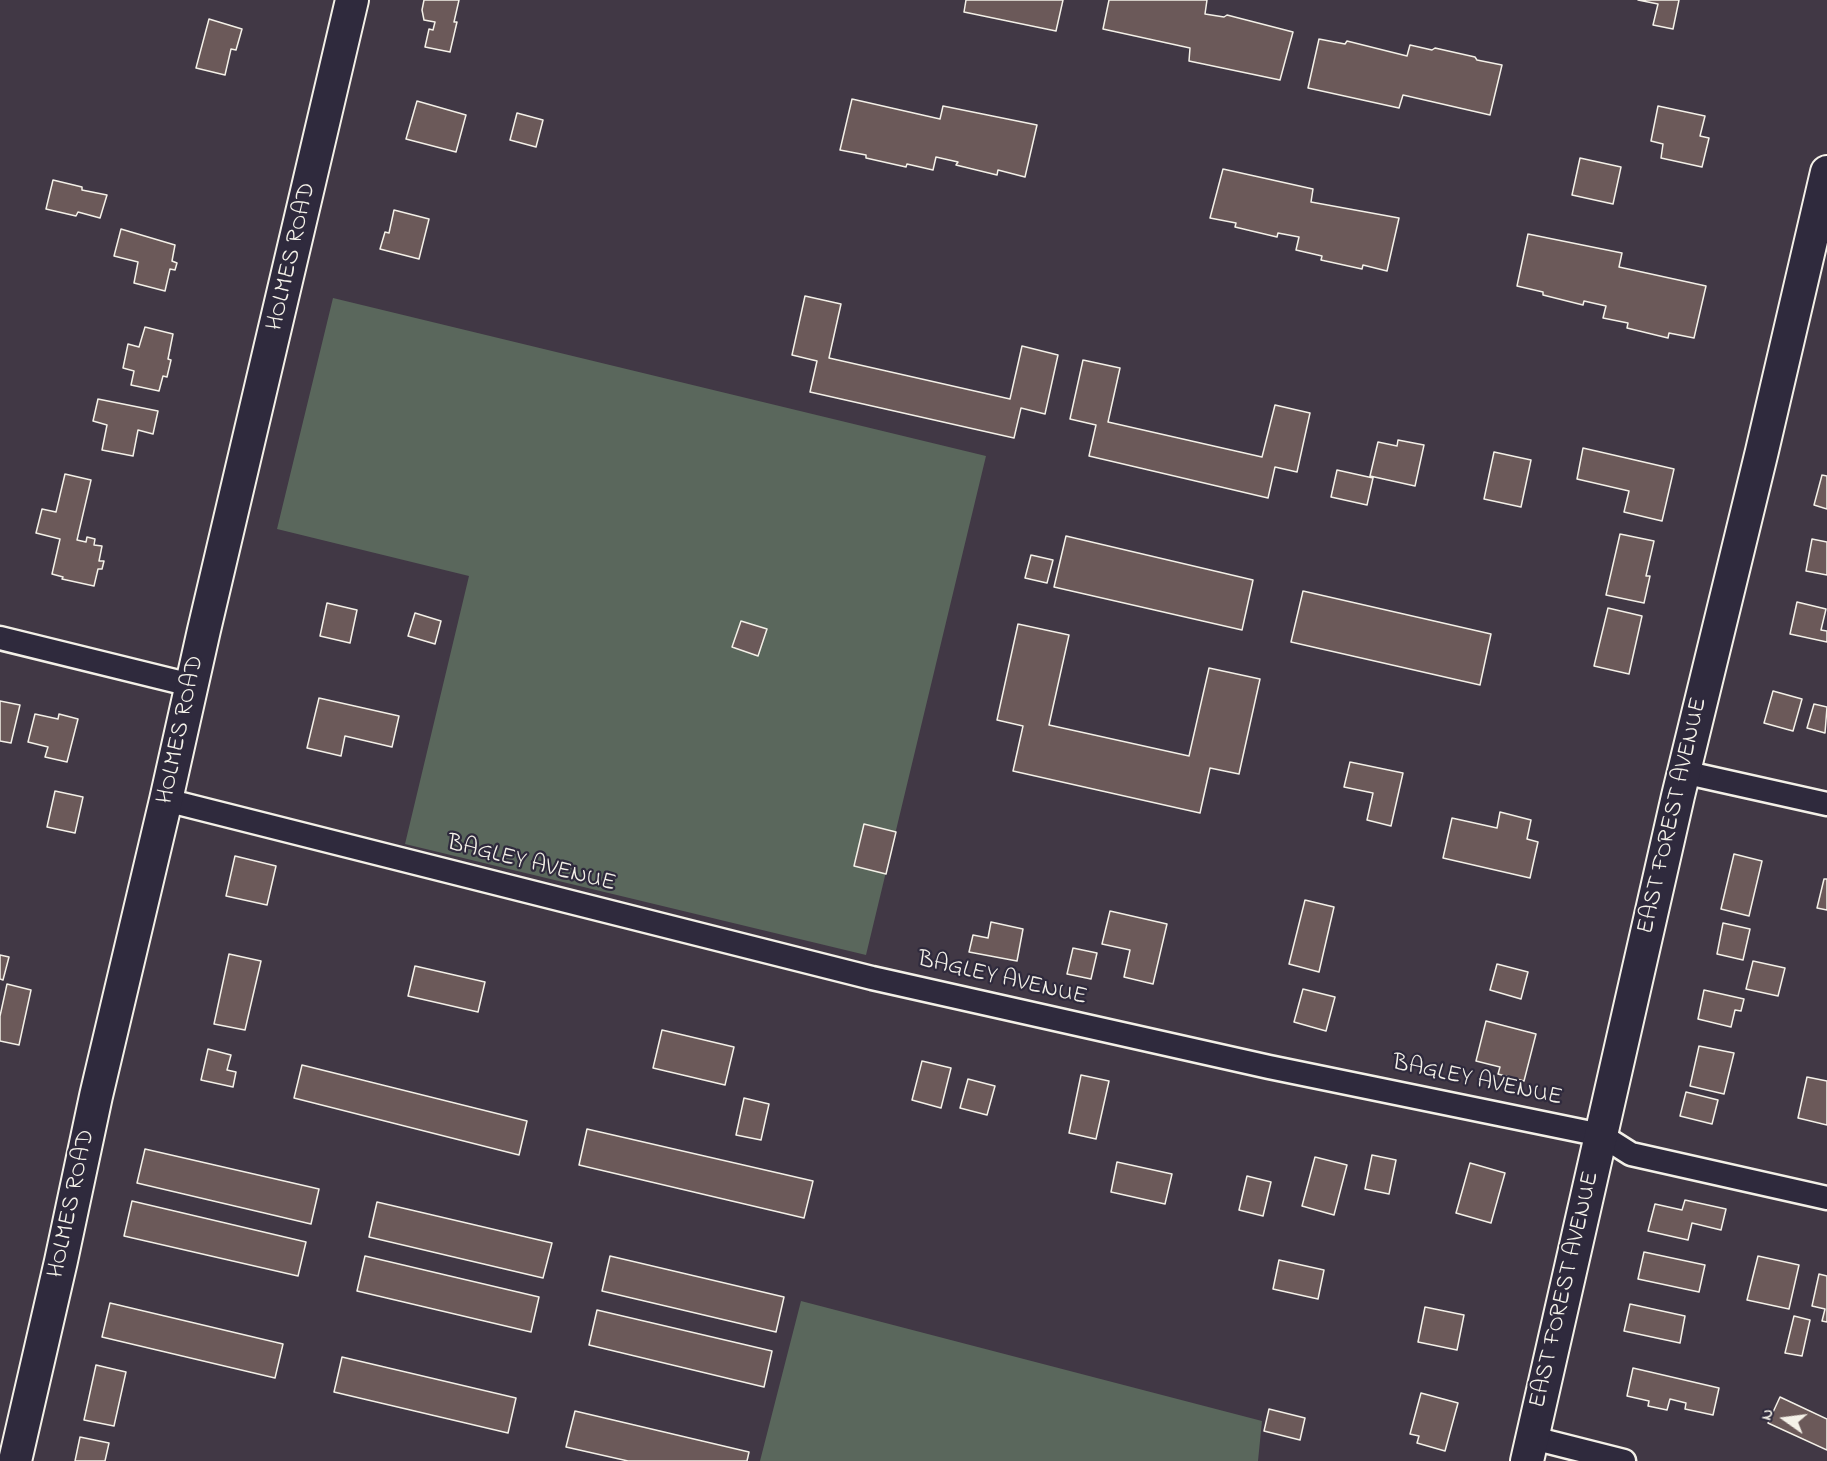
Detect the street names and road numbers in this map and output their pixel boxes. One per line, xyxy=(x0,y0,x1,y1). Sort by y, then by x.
street label: HOLMES ROAD xyxy=(262,180,324,334)
street label: HOLMES ROAD xyxy=(152,653,212,807)
street label: EAST FOREST AVENUE xyxy=(1633,695,1715,937)
street label: BAGLEY AVENUE xyxy=(444,830,618,900)
street label: BAGLEY AVENUE xyxy=(915,947,1089,1013)
street label: BAGLEY AVENUE xyxy=(1389,1050,1565,1114)
street label: HOLMES ROAD xyxy=(43,1127,103,1281)
street label: EAST FOREST AVENUE xyxy=(1525,1169,1607,1411)

